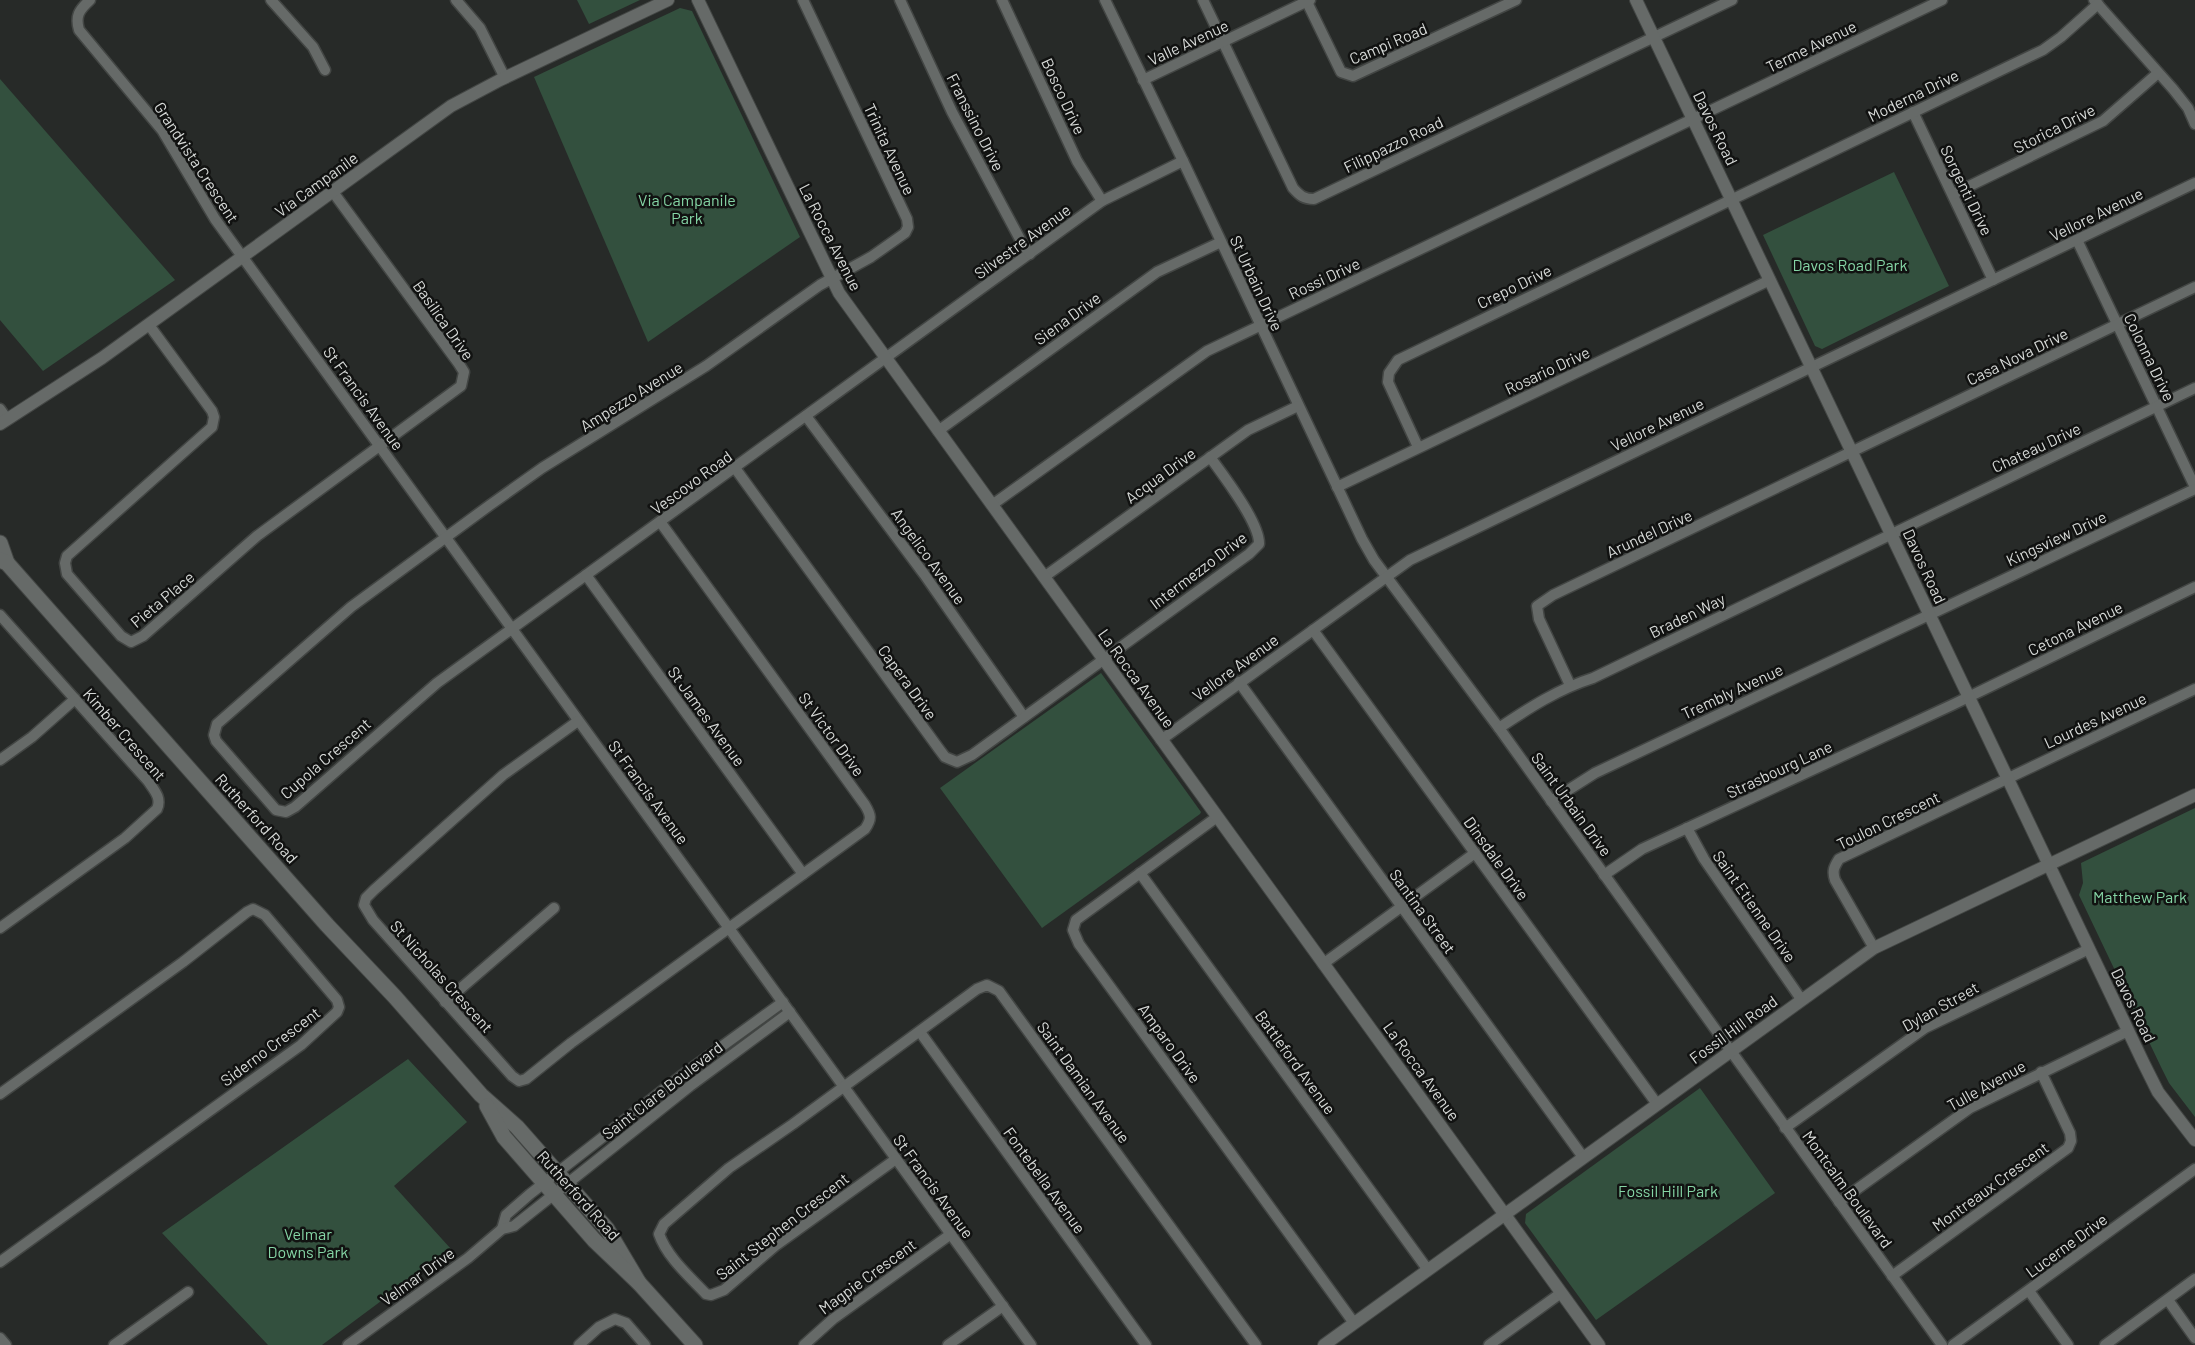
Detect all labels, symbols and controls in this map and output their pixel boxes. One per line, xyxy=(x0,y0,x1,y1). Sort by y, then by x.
street label: Valle Avenue xyxy=(1145,15,1231,69)
street label: Terme Avenue xyxy=(1763,16,1859,76)
street label: Campi Road xyxy=(1346,18,1430,68)
street label: Bosco Drive xyxy=(1038,55,1090,137)
street label: Moderna Drive xyxy=(1864,65,1962,125)
street label: Franssino Drive xyxy=(943,70,1009,174)
street label: Davos Road xyxy=(1690,88,1742,168)
street label: Grandvista Crescent xyxy=(151,98,243,226)
street label: Storica Drive xyxy=(2010,99,2098,157)
street label: Trinita Avenue xyxy=(860,100,920,198)
street label: Filippazzo Road xyxy=(1340,112,1446,176)
street label: Sorgenti Drive xyxy=(1937,142,1997,238)
street label: Via Campanile xyxy=(271,148,361,220)
street label: La Rocca Avenue xyxy=(796,180,866,294)
street label: Vellore Avenue xyxy=(2046,183,2146,245)
park label: Via Campanile Park xyxy=(638,190,736,227)
street label: Silvestre Avenue xyxy=(970,200,1074,282)
street label: St Urbain Drive xyxy=(1227,232,1287,334)
street label: Rossi Drive xyxy=(1285,253,1363,303)
park label: Davos Road Park xyxy=(1793,255,1907,274)
street label: Crepo Drive xyxy=(1474,260,1554,312)
street label: Basilica Drive xyxy=(410,276,478,364)
street label: Siena Drive xyxy=(1030,288,1104,348)
street label: Colonna Drive xyxy=(2121,310,2179,404)
street label: Casa Nova Drive xyxy=(1963,323,2071,389)
street label: St Francis Avenue xyxy=(320,342,408,454)
street label: Rosario Drive xyxy=(1501,342,1593,398)
street label: Ampezzo Avenue xyxy=(576,357,686,435)
street label: Vellore Avenue xyxy=(1607,393,1707,455)
street label: Chateau Drive xyxy=(1988,418,2084,476)
street label: Acqua Drive xyxy=(1121,443,1199,507)
street label: Vescovo Road xyxy=(647,446,735,518)
street label: Angelico Avenue xyxy=(888,504,970,608)
street label: Arundel Drive xyxy=(1603,505,1695,561)
street label: Kingsview Drive xyxy=(2003,506,2109,570)
street label: Davos Road xyxy=(1899,526,1951,606)
street label: Intermezzo Drive xyxy=(1146,527,1250,613)
street label: Pieta Place xyxy=(126,567,198,631)
street label: Braden Way xyxy=(1646,588,1728,641)
street label: Cetona Avenue xyxy=(2024,597,2126,659)
street label: La Rocca Avenue xyxy=(1095,625,1179,731)
street label: Vellore Avenue xyxy=(1188,629,1282,705)
street label: Capera Drive xyxy=(874,641,942,723)
street label: Trembly Avenue xyxy=(1678,659,1786,723)
street label: St James Avenue xyxy=(664,662,750,770)
street label: Kimber Crescent xyxy=(80,684,170,784)
street label: St Victor Drive xyxy=(795,688,869,780)
street label: Lourdes Avenue xyxy=(2041,688,2149,752)
street label: Cupola Crescent xyxy=(276,714,374,802)
street label: St Francis Avenue xyxy=(605,736,693,848)
street label: Strasbourg Lane xyxy=(1723,736,1835,802)
street label: Saint Urbain Drive xyxy=(1528,748,1616,860)
street label: Rutherford Road xyxy=(212,769,302,867)
street label: Toulon Crescent xyxy=(1833,787,1943,853)
street label: Dinsdale Drive xyxy=(1460,813,1534,903)
street label: Saint Etienne Drive xyxy=(1709,847,1801,965)
street label: Santina Street xyxy=(1386,865,1460,957)
park label: Matthew Park xyxy=(2093,887,2187,906)
street label: St Nicholas Crescent xyxy=(387,916,497,1036)
street label: Davos Road xyxy=(2108,965,2160,1045)
street label: Dylan Street xyxy=(1898,977,1982,1035)
street label: Fossil Hill Road xyxy=(1685,991,1781,1067)
street label: Amparo Drive xyxy=(1135,1000,1205,1086)
street label: Siderno Crescent xyxy=(216,1002,324,1090)
street label: Battleford Avenue xyxy=(1252,1006,1340,1118)
street label: Saint Damian Avenue xyxy=(1034,1018,1134,1146)
street label: La Rocca Avenue xyxy=(1380,1018,1464,1124)
street label: Saint Clare Boulevard xyxy=(598,1037,726,1143)
street label: Tulle Avenue xyxy=(1943,1056,2029,1114)
street label: Fontebella Avenue xyxy=(1000,1123,1090,1237)
street label: Montcalm Boulevard xyxy=(1799,1127,1897,1251)
street label: St Francis Avenue xyxy=(890,1130,978,1242)
street label: Montreaux Crescent xyxy=(1928,1137,2052,1235)
street label: Rutherford Road xyxy=(534,1146,624,1244)
street label: Saint Stephen Crescent xyxy=(712,1168,852,1284)
park label: Fossil Hill Park xyxy=(1618,1181,1718,1200)
street label: Lucerne Drive xyxy=(2022,1209,2110,1281)
park label: Velmar Downs Park xyxy=(268,1224,348,1261)
street label: Magpie Crescent xyxy=(815,1234,919,1318)
street label: Velmar Drive xyxy=(376,1243,458,1309)

